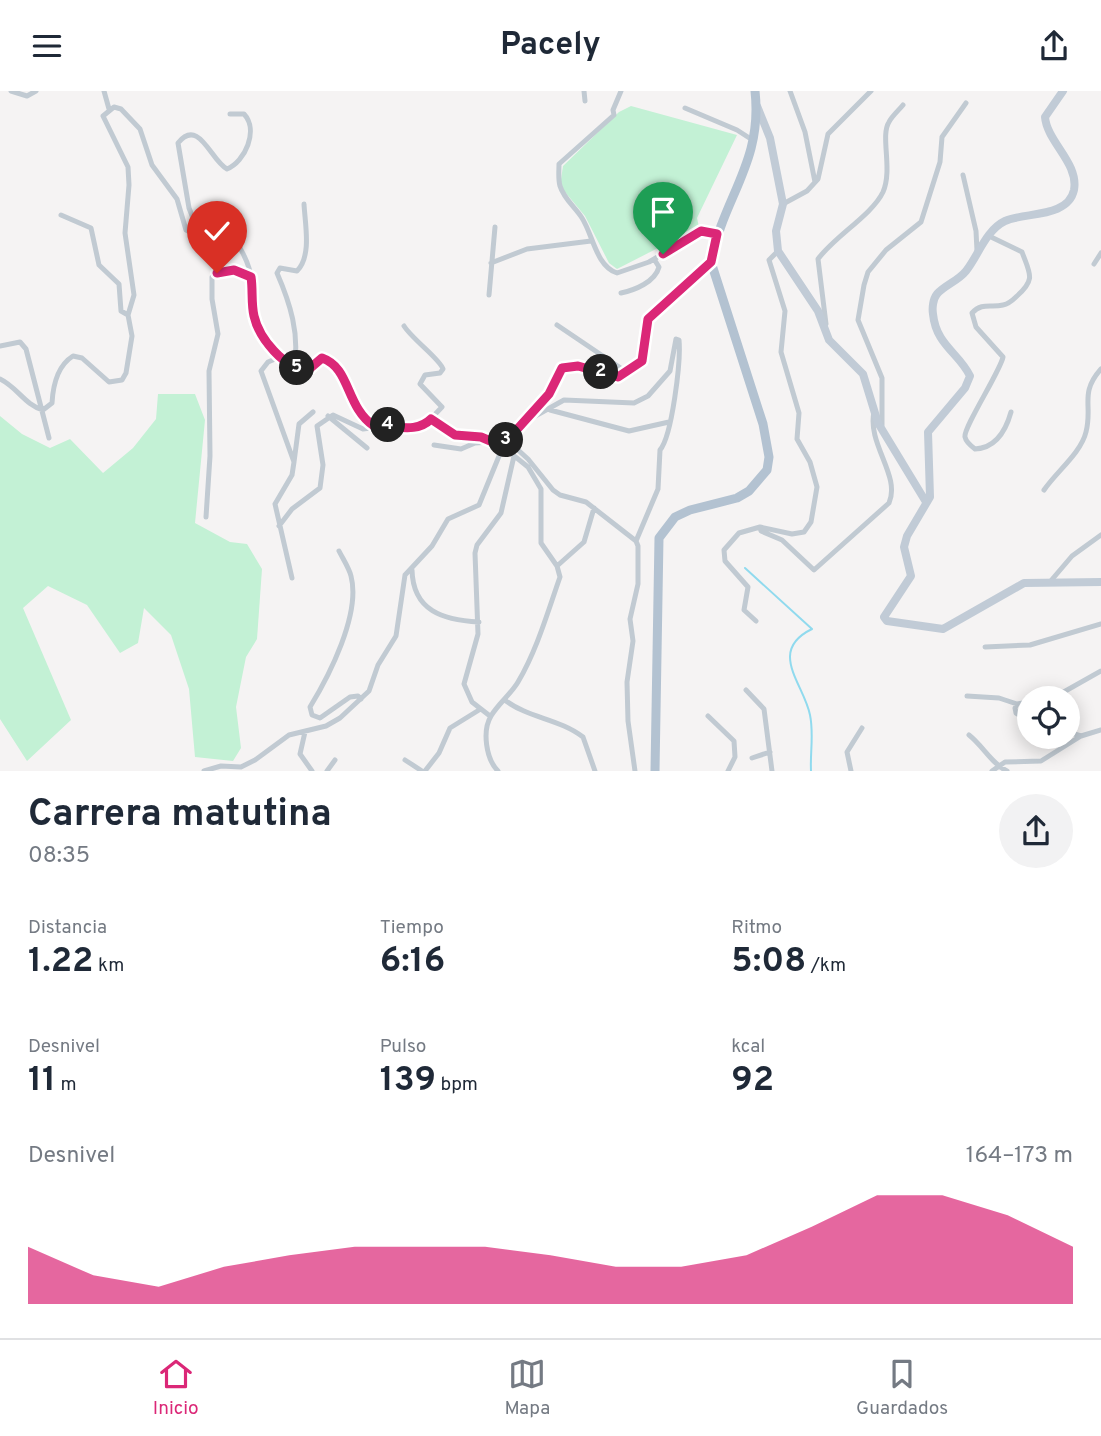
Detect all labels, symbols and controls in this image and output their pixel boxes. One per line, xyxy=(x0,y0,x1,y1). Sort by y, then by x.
text: Pacely xyxy=(500,26,601,66)
icon: menu xyxy=(28,27,66,65)
icon: share xyxy=(1035,27,1073,65)
pin xyxy=(633,182,693,254)
icon: arrive xyxy=(644,193,682,231)
pin xyxy=(187,201,247,273)
icon: check xyxy=(198,212,236,250)
pin: 5 xyxy=(280,351,314,385)
text: 5 xyxy=(291,355,302,379)
pin: 2 xyxy=(584,355,618,389)
text: 2 xyxy=(595,359,606,383)
pin: 4 xyxy=(370,407,406,443)
text: 4 xyxy=(381,412,394,436)
pin: 3 xyxy=(489,423,524,457)
text: 3 xyxy=(500,427,511,451)
map controls xyxy=(1017,686,1080,749)
button: locate xyxy=(1017,686,1080,749)
text: Carrera matutina xyxy=(28,791,332,840)
button: share xyxy=(999,794,1073,868)
text: 08:35 xyxy=(28,842,90,871)
text: Distancia xyxy=(28,916,107,940)
text: Tiempo xyxy=(380,916,444,940)
text: Ritmo xyxy=(731,916,782,940)
text: 1.22 xyxy=(28,940,93,984)
text: 6:16 xyxy=(380,940,445,984)
text: 5:08 xyxy=(731,940,806,984)
text: km xyxy=(93,954,124,978)
text: /km xyxy=(806,954,846,978)
text: Desnivel xyxy=(28,1035,100,1059)
text: Pulso xyxy=(380,1035,426,1059)
text: kcal xyxy=(731,1035,765,1059)
text: 11 xyxy=(28,1059,56,1103)
text: 139 xyxy=(380,1059,436,1103)
text: 92 xyxy=(731,1059,774,1103)
text: m xyxy=(56,1073,77,1097)
text: bpm xyxy=(436,1073,478,1097)
text: Desnivel xyxy=(28,1142,115,1171)
text: 164–173 m xyxy=(966,1142,1073,1171)
tab: Inicio xyxy=(153,1355,199,1421)
tab: Mapa xyxy=(504,1355,550,1421)
tab: Guardados xyxy=(856,1355,948,1421)

